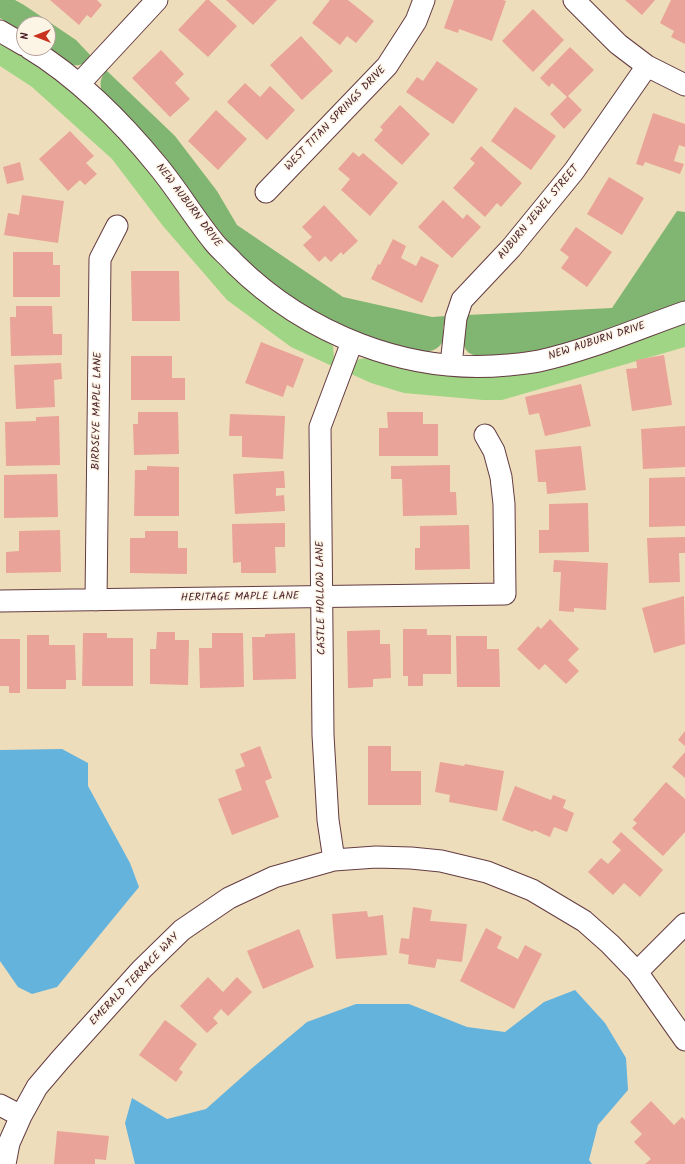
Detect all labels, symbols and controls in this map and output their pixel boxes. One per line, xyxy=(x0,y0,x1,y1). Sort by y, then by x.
north arrow xyxy=(16,16,56,56)
text: N xyxy=(16,33,34,39)
street label: WEST TITAN SPRINGS DRIVE xyxy=(283,64,389,174)
street label: NEW AUBURN DRIVE xyxy=(152,162,224,250)
street label: AUBURN JEWEL STREET xyxy=(496,163,582,263)
street label: NEW AUBURN DRIVE xyxy=(547,320,647,364)
street label: BIRDSEYE MAPLE LANE xyxy=(90,352,106,470)
street label: CASTLE HOLLOW LANE xyxy=(314,541,330,655)
street label: HERITAGE MAPLE LANE xyxy=(181,590,299,606)
street label: EMERALD TERRACE WAY xyxy=(88,931,182,1029)

